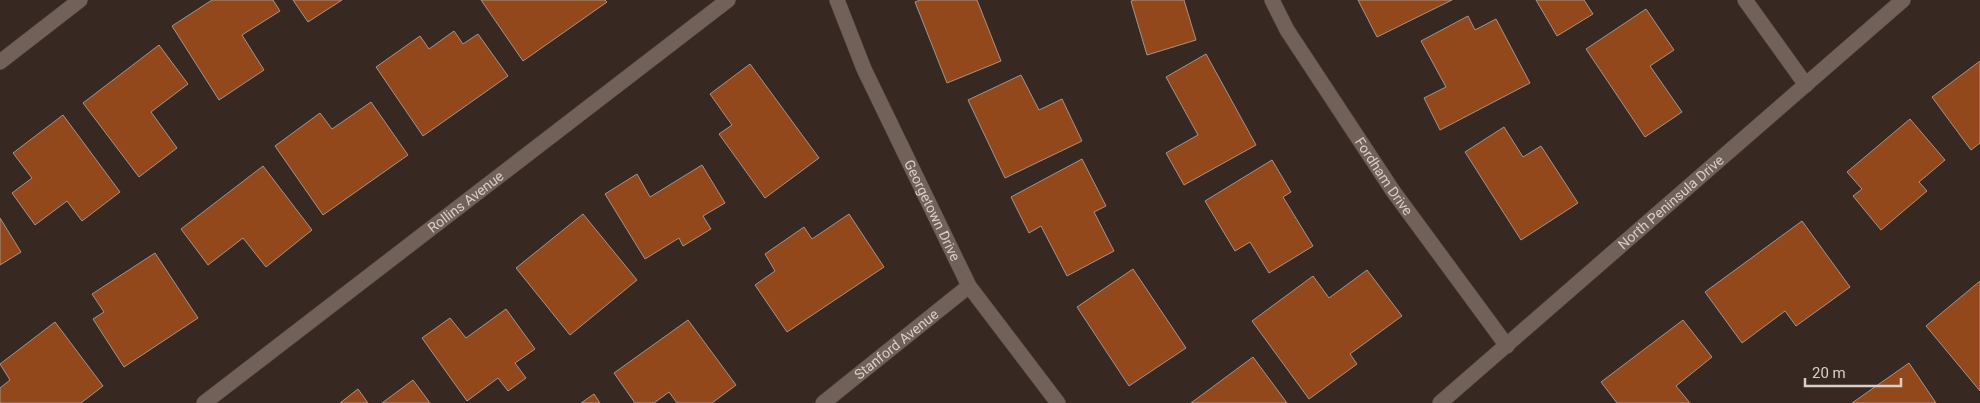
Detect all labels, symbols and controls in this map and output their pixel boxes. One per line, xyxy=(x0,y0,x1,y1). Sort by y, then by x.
street label: Fordham Drive xyxy=(1352,134,1416,218)
street label: North Peninsula Drive xyxy=(1615,152,1727,252)
street label: Georgetown Drive xyxy=(901,157,964,263)
street label: Rollins Avenue xyxy=(425,168,507,236)
street label: Stanford Avenue xyxy=(851,306,942,383)
scale bar xyxy=(1805,356,1901,388)
text: 20 m xyxy=(1812,364,1846,382)

